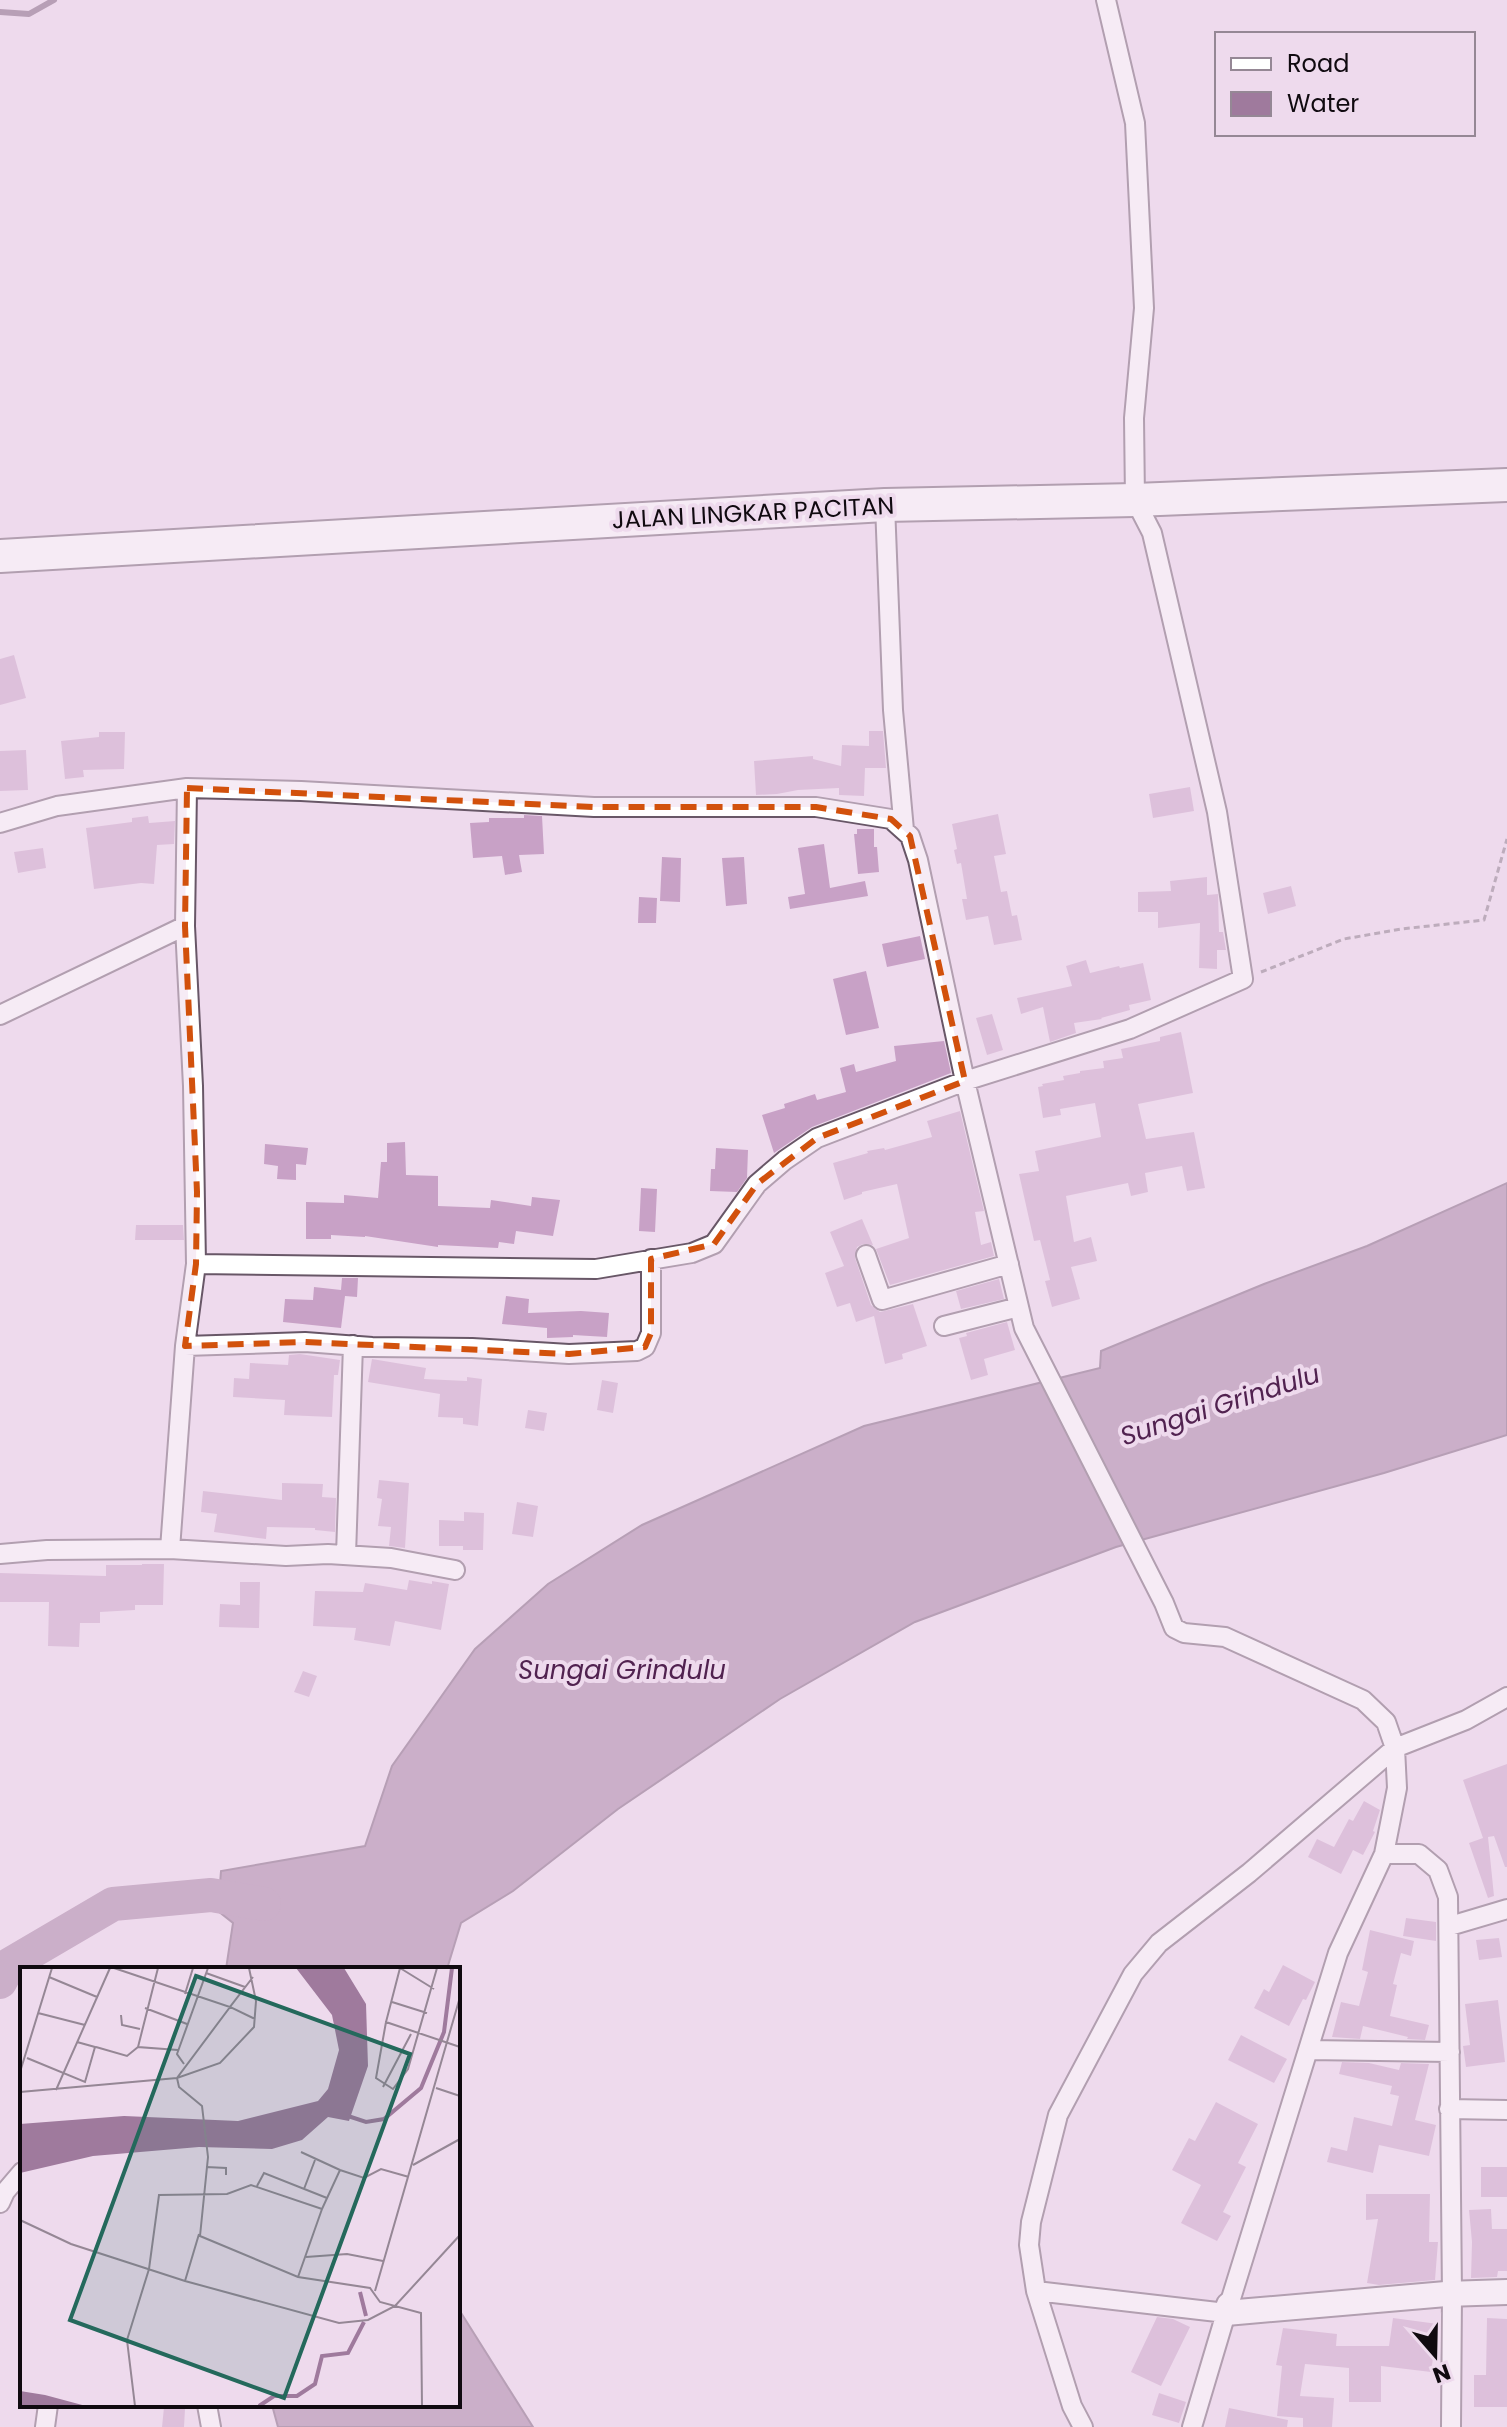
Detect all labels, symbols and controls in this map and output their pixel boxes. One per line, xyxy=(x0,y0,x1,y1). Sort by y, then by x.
legend xyxy=(1215,32,1475,136)
text: Road xyxy=(1287,47,1349,80)
text: Water xyxy=(1287,87,1359,120)
street label: JALAN LINGKAR PACITAN xyxy=(611,489,895,536)
water label: Sungai Grindulu xyxy=(1116,1356,1324,1454)
water label: Sungai Grindulu xyxy=(518,1652,726,1688)
inset map xyxy=(20,1967,460,2407)
north arrow xyxy=(1395,2315,1475,2395)
text: N xyxy=(1429,2356,1455,2391)

